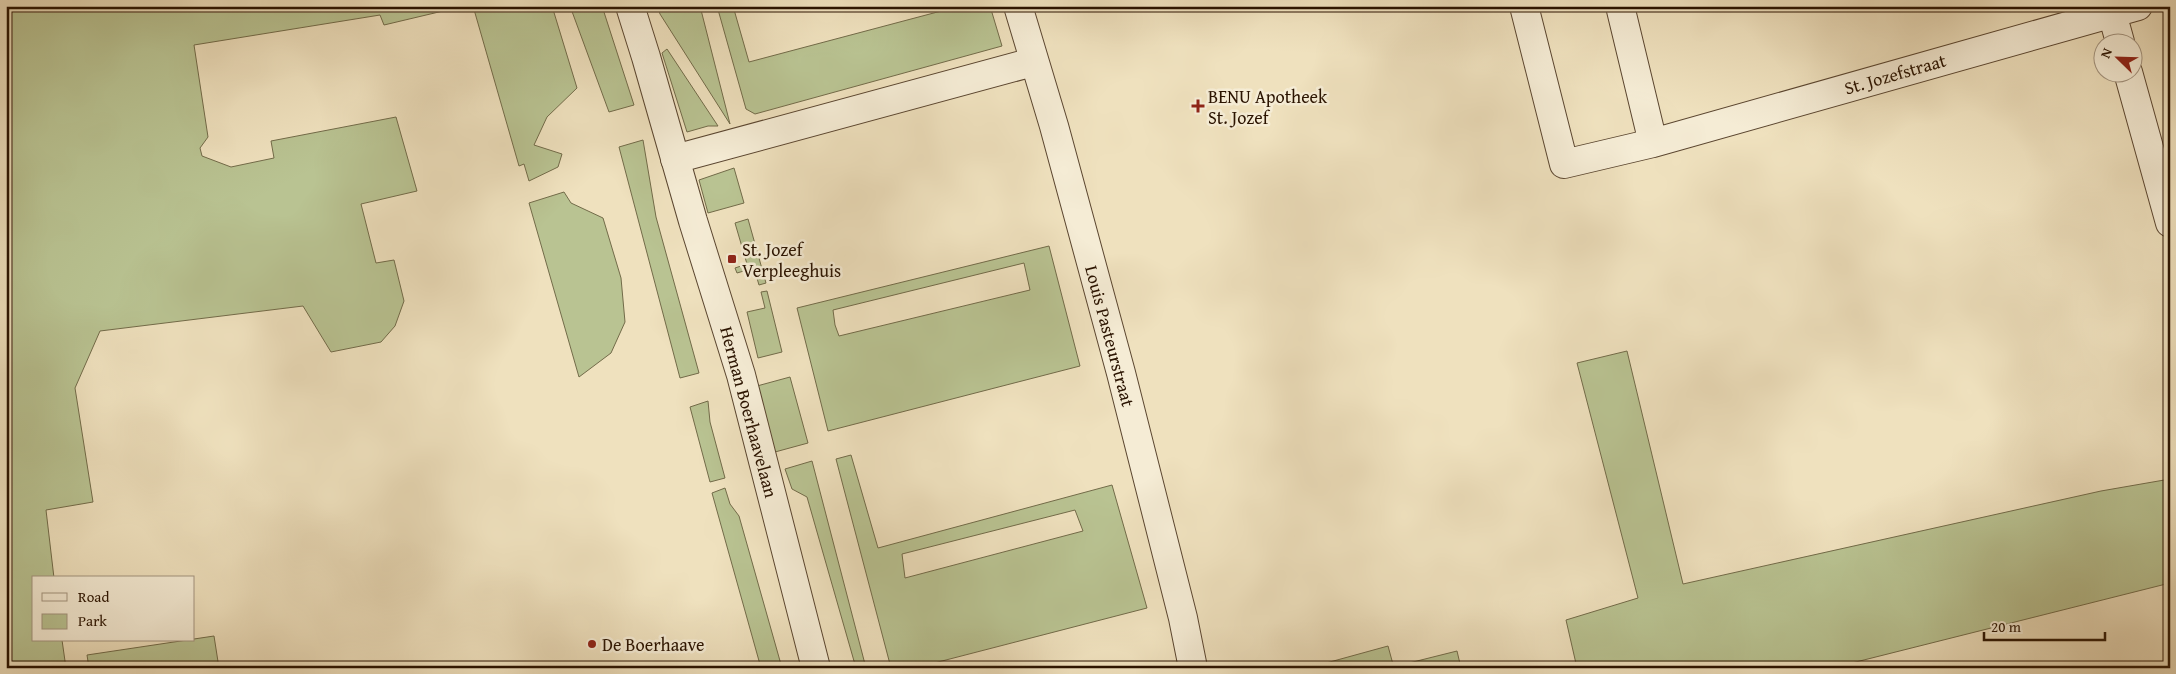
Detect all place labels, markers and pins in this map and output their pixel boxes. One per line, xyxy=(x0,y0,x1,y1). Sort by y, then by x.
place label: BENU Apotheek St. Jozef xyxy=(1208,83,1328,131)
marker: BENU Apotheek St. Jozef xyxy=(1192,100,1204,112)
place label: St. Jozef Verpleeghuis xyxy=(742,236,841,284)
marker: St. Jozef Verpleeghuis xyxy=(726,253,738,265)
place label: De Boerhaave xyxy=(602,631,704,658)
marker: De Boerhaave xyxy=(586,638,598,650)

